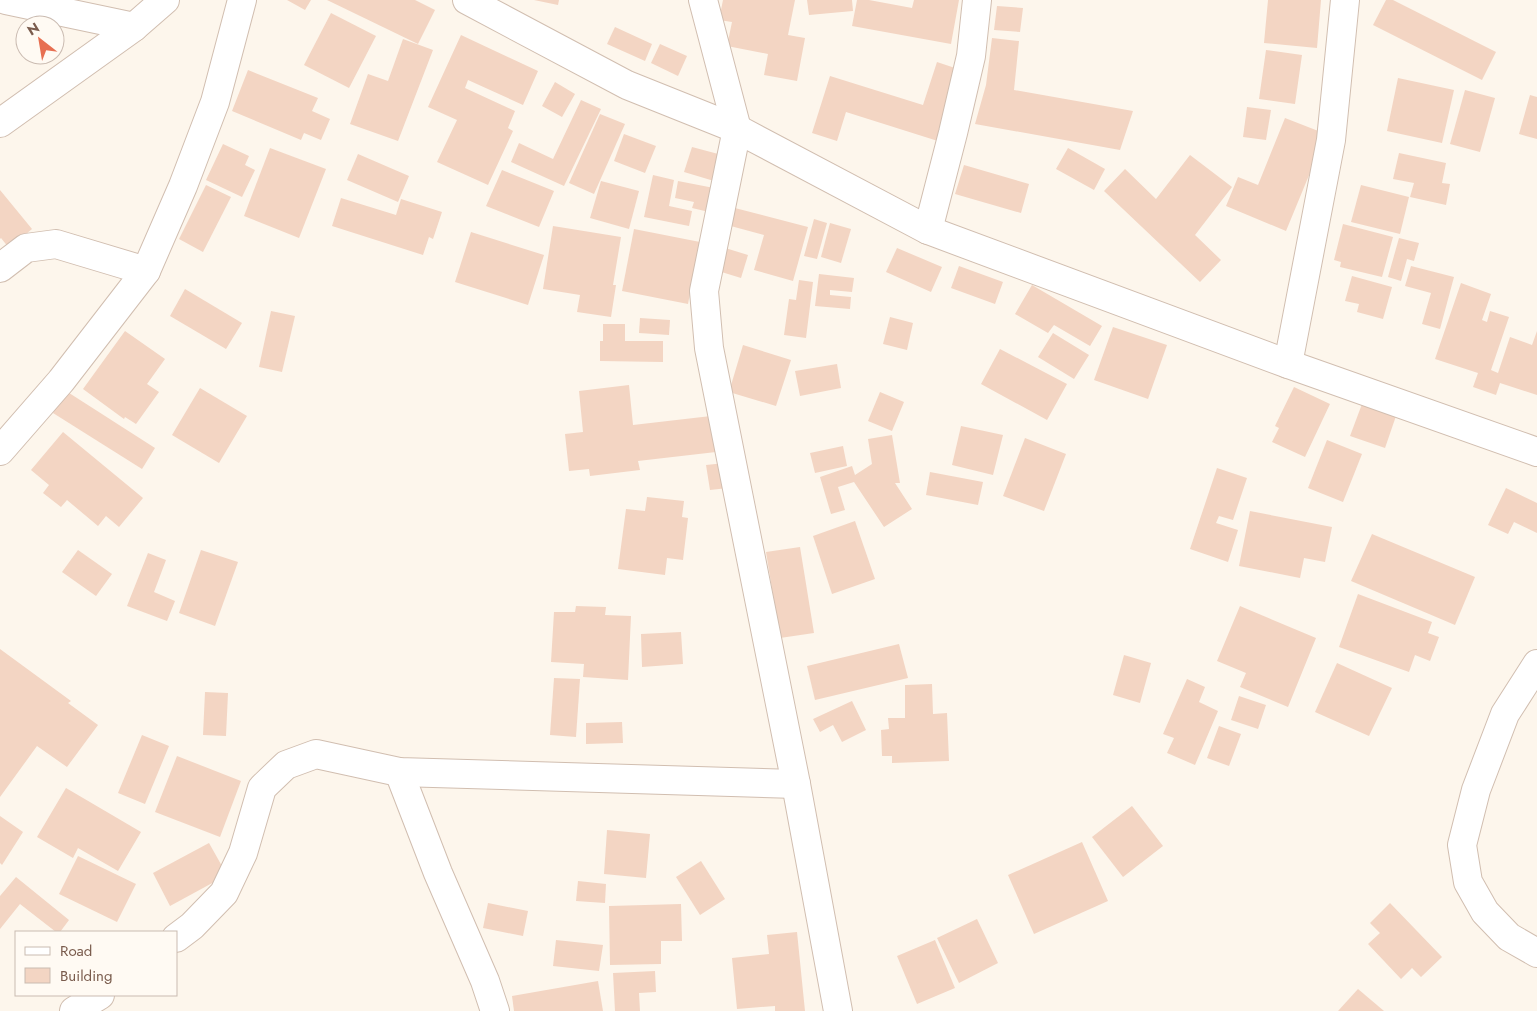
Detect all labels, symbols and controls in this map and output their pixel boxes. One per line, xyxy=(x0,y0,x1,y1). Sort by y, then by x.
north arrow xyxy=(15,15,65,65)
text: N xyxy=(23,17,43,40)
legend xyxy=(15,931,178,996)
text: Road xyxy=(60,940,92,962)
text: Building xyxy=(60,965,112,987)

